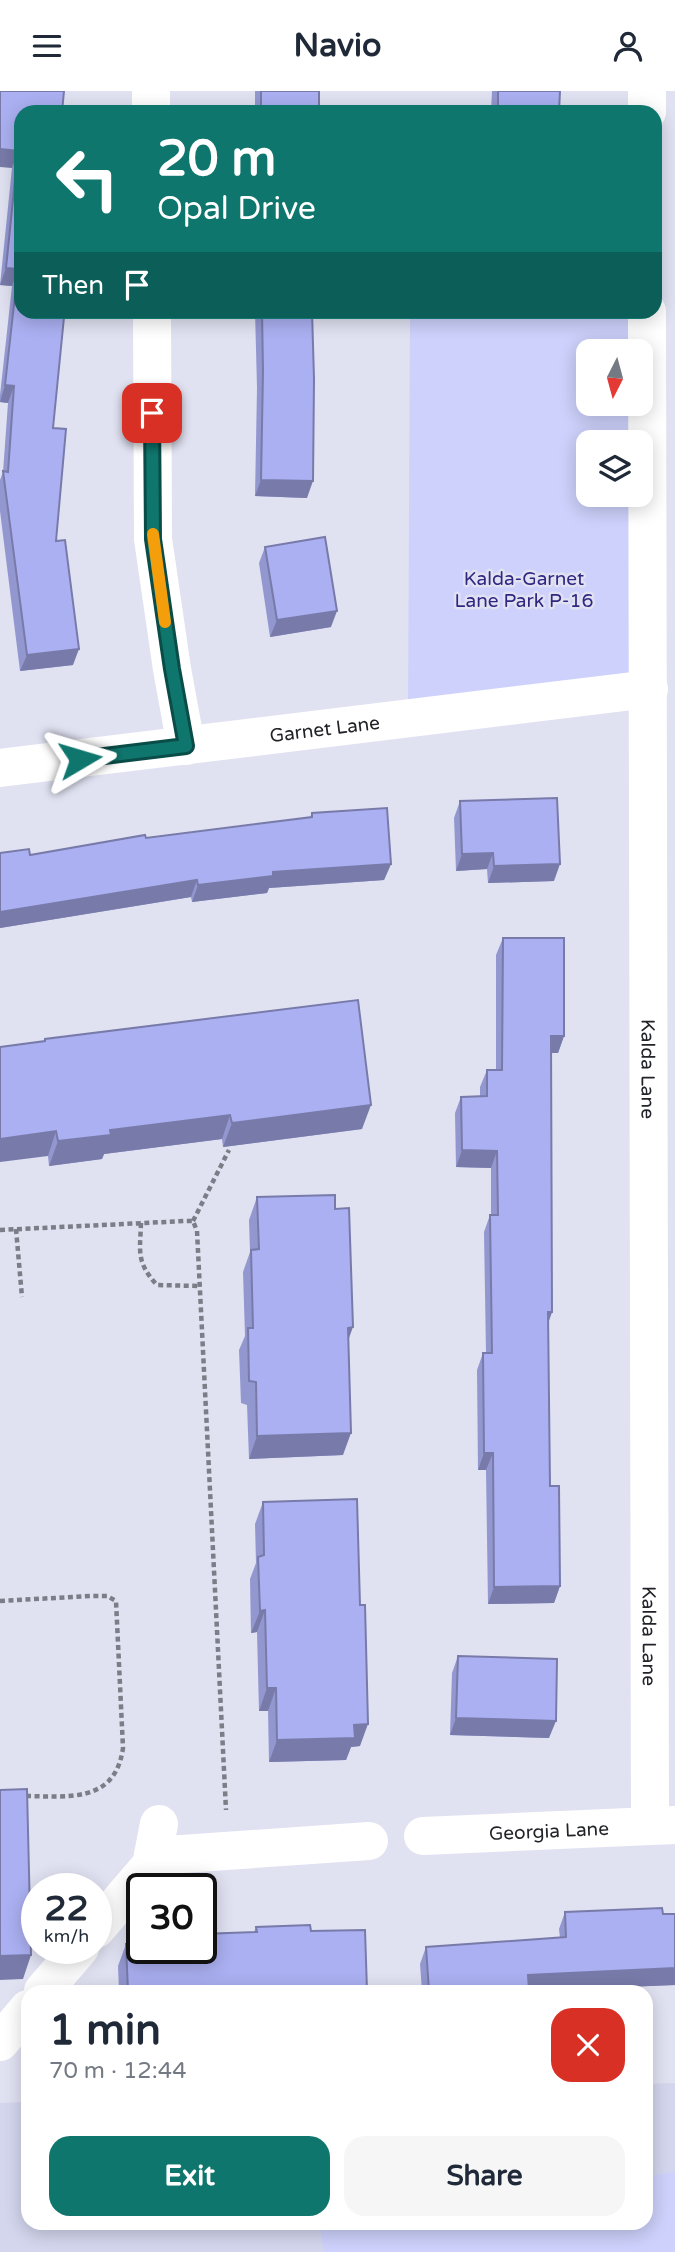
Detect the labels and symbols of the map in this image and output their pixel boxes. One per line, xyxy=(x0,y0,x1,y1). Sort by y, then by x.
north arrow xyxy=(576,339,653,417)
pin xyxy=(122,383,182,443)
park label: Kalda-Garnet Lane Park P-16 xyxy=(455,568,593,612)
street label: Garnet Lane xyxy=(268,712,381,747)
position arrow xyxy=(43,722,117,796)
street label: Kalda Lane xyxy=(636,1019,659,1119)
street label: Kalda Lane xyxy=(638,1586,660,1686)
street label: Georgia Lane xyxy=(488,1818,609,1845)
speed limit sign: 30 xyxy=(126,1873,217,1964)

